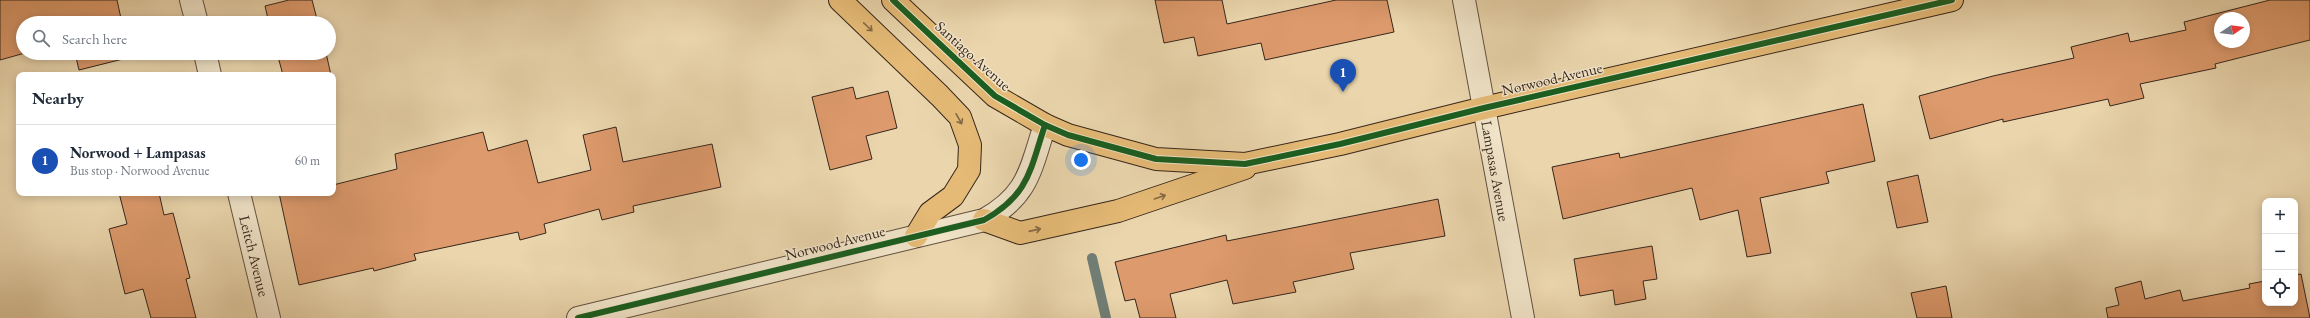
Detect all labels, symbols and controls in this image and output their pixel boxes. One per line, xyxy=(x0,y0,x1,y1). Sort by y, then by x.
north arrow xyxy=(2214,12,2250,48)
search box xyxy=(16,16,336,60)
street label: Santiago Avenue xyxy=(932,17,1015,95)
one-way arrow xyxy=(863,22,873,32)
icon: search xyxy=(30,27,52,49)
text: Search here xyxy=(62,29,127,48)
street label: Norwood Avenue xyxy=(1500,58,1604,99)
pin: 1 xyxy=(1330,59,1356,92)
text: Nearby xyxy=(32,87,84,109)
one-way arrow xyxy=(956,113,963,125)
street label: Lampasas Avenue xyxy=(1477,119,1514,223)
text: Norwood + Lampasas xyxy=(70,143,206,162)
your location xyxy=(1071,150,1091,170)
text: 1 xyxy=(42,152,48,169)
text: 60 m xyxy=(295,152,320,169)
text: Bus stop · Norwood Avenue xyxy=(70,162,210,179)
one-way arrow xyxy=(1153,193,1166,200)
map controls xyxy=(2262,198,2298,306)
button: + xyxy=(2262,198,2298,234)
street label: Leitch Avenue xyxy=(235,213,274,299)
street label: Norwood Avenue xyxy=(783,221,887,264)
one-way arrow xyxy=(1028,226,1041,234)
button: − xyxy=(2262,234,2298,270)
button: locate xyxy=(2262,270,2298,306)

